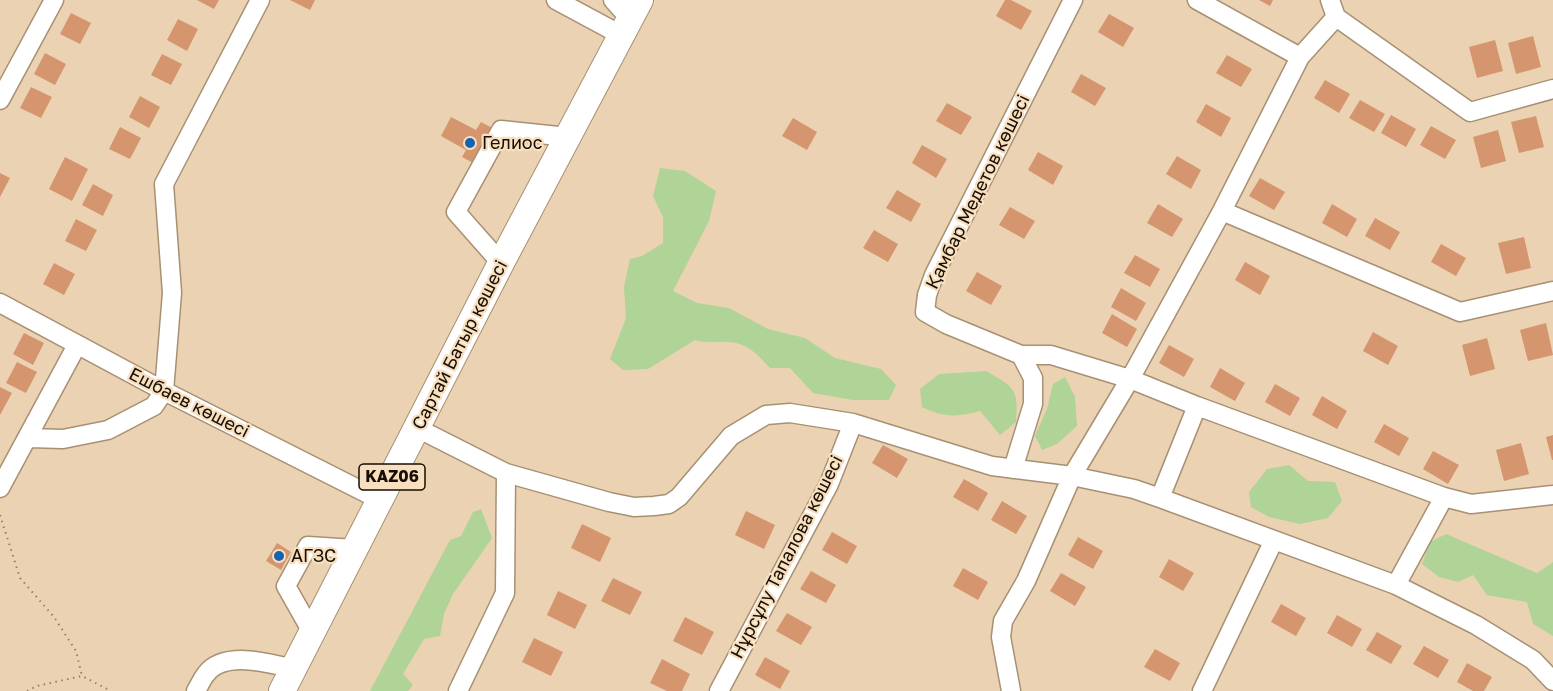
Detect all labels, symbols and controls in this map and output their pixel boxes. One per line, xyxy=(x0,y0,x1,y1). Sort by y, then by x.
street label: Қамбар Медетов көшесі xyxy=(921,91,1035,293)
place label: Гелиос xyxy=(482,132,542,154)
marker: Гелиос xyxy=(463,136,477,150)
street label: Сартай Батыр көшесі xyxy=(408,257,512,433)
street label: Ешбаев көшесі xyxy=(125,363,253,443)
street label: Нұрсұлу Тапалова көшесі xyxy=(726,452,848,662)
road number: KАZ06 xyxy=(359,464,425,490)
place label: АГЗС xyxy=(291,545,336,567)
marker: АГЗС xyxy=(272,549,286,563)

